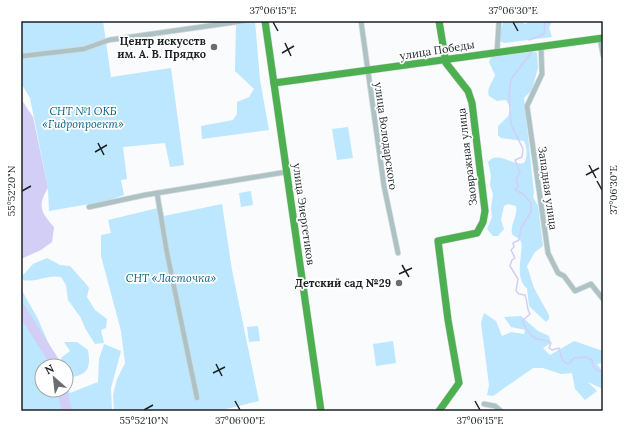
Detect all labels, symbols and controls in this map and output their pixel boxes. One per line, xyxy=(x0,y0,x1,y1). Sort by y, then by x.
text: 37°06'15"E xyxy=(250,4,296,17)
text: 37°06'30"E xyxy=(488,4,538,17)
place label: Центр искусств им. А. В. Прядко xyxy=(117,34,207,61)
street label: улица Победы xyxy=(399,37,475,63)
marker: Центр искусств им. А. В. Прядко xyxy=(209,42,219,52)
street label: улица Володарского xyxy=(371,81,401,191)
park label: СНТ №1 ОКБ «Гидропроект» xyxy=(42,104,124,131)
street label: Заовражная улица xyxy=(454,107,480,207)
street label: Западная улица xyxy=(535,145,561,231)
street label: улица Энергетиков xyxy=(290,162,318,266)
text: 55°52'20"N xyxy=(5,165,18,216)
text: 37°06'30"E xyxy=(607,165,620,215)
park label: СНТ «Ласточка» xyxy=(126,271,216,285)
place label: Детский сад №29 xyxy=(295,276,391,290)
marker: Детский сад №29 xyxy=(394,278,404,288)
north arrow xyxy=(34,358,74,398)
text: N xyxy=(42,361,57,377)
text: 55°52'10"N xyxy=(120,414,169,427)
text: 37°06'00"E xyxy=(215,414,265,427)
text: 37°06'15"E xyxy=(457,414,503,427)

